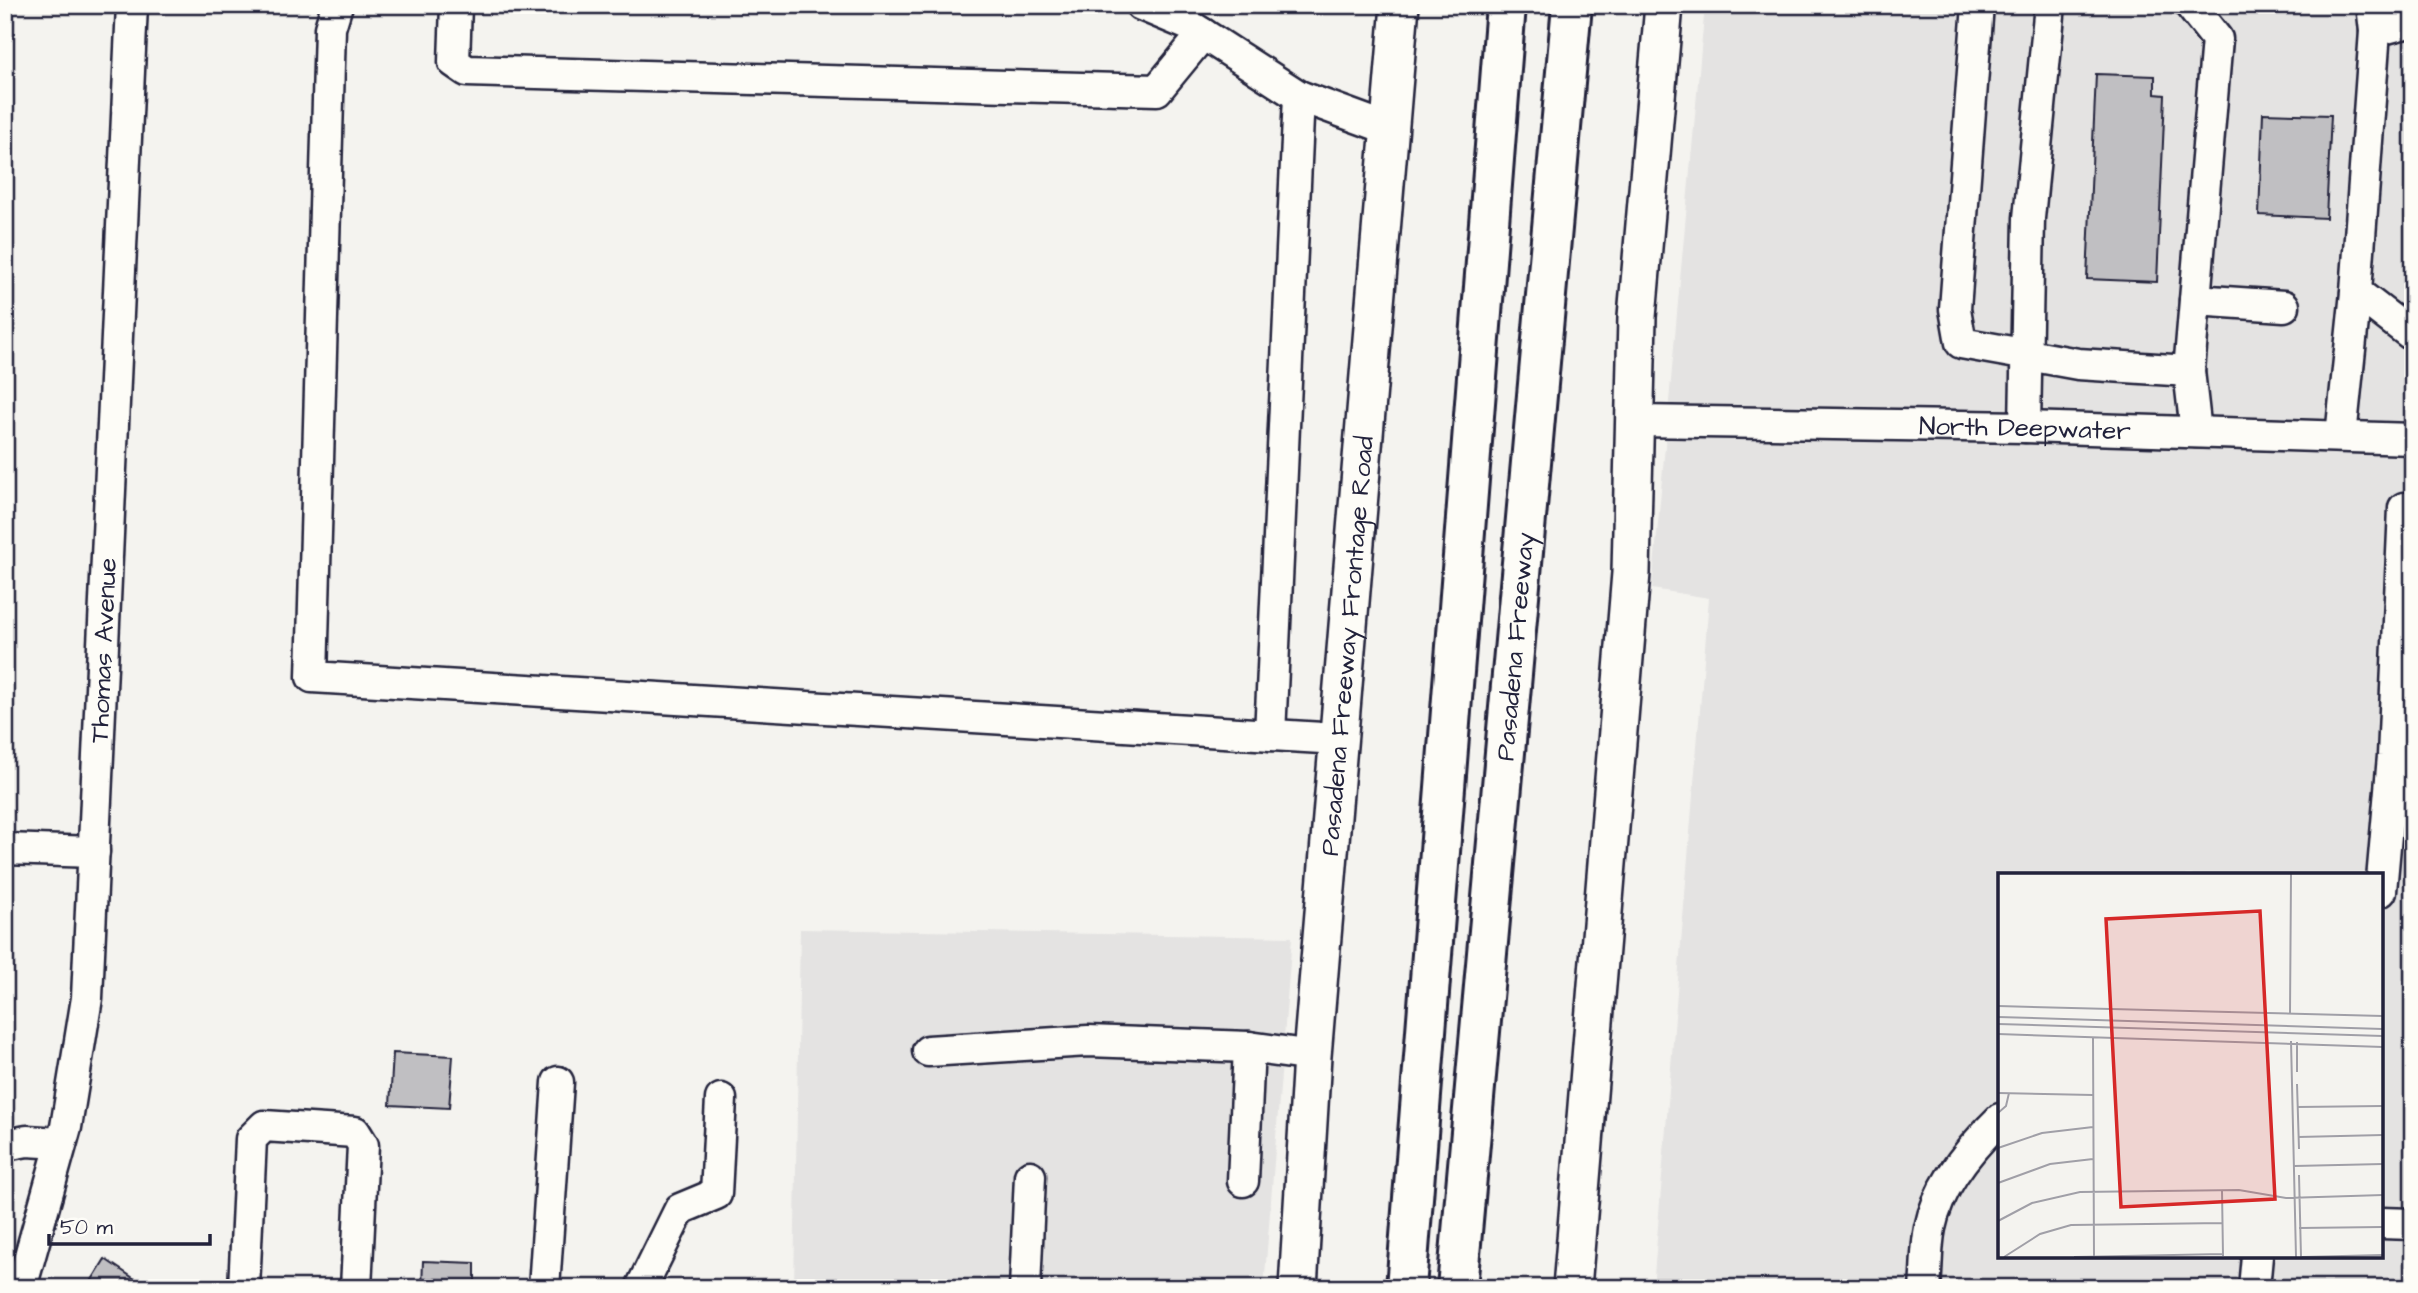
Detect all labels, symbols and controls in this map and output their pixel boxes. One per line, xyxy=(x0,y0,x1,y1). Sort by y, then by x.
street label: North Deepwater xyxy=(1919,408,2131,449)
street label: Pasadena Freeway Frontage Road xyxy=(1312,435,1383,857)
street label: Pasadena Freeway xyxy=(1487,531,1546,762)
street label: Thomas Avenue xyxy=(82,557,126,744)
inset map xyxy=(1998,873,2383,1258)
scale bar xyxy=(49,1202,210,1246)
text: 50 m xyxy=(60,1213,114,1242)

